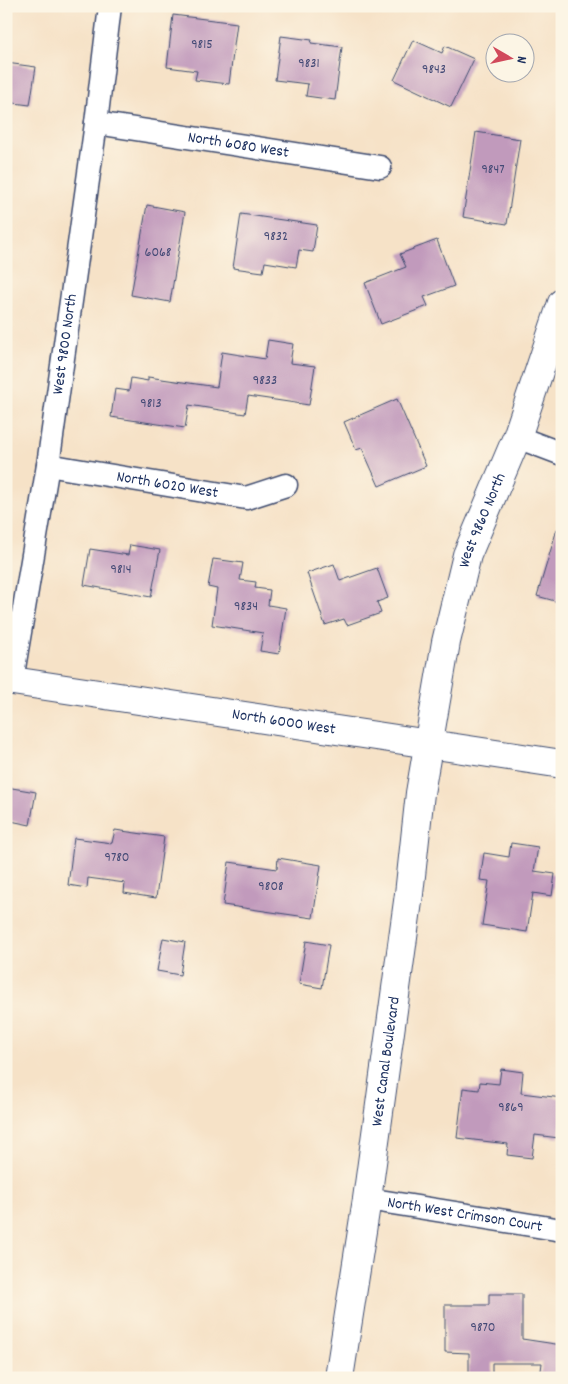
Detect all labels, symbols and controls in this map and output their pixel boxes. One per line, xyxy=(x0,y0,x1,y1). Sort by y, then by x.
north arrow xyxy=(486,32,536,82)
house number: 9815 xyxy=(191,35,213,55)
house number: 9831 xyxy=(298,54,320,74)
text: N xyxy=(510,55,531,65)
house number: 9843 xyxy=(422,60,446,80)
street label: North 6080 West xyxy=(186,126,291,164)
house number: 9847 xyxy=(481,160,505,180)
house number: 9832 xyxy=(264,227,288,247)
house number: 6068 xyxy=(145,243,172,263)
street label: West 9800 North xyxy=(47,292,83,396)
house number: 9833 xyxy=(253,371,277,391)
house number: 9813 xyxy=(140,394,162,414)
street label: North 6020 West xyxy=(115,465,220,505)
street label: West 9860 North xyxy=(453,469,512,570)
house number: 9814 xyxy=(111,560,131,580)
house number: 9834 xyxy=(234,597,258,617)
street label: North 6000 West xyxy=(230,703,337,741)
house number: 9780 xyxy=(104,848,130,868)
house number: 9808 xyxy=(258,877,284,897)
street label: West Canal Boulevard xyxy=(366,995,406,1128)
house number: 9869 xyxy=(498,1098,524,1118)
street label: North West Crimson Court xyxy=(385,1191,544,1238)
house number: 9870 xyxy=(470,1318,496,1338)

